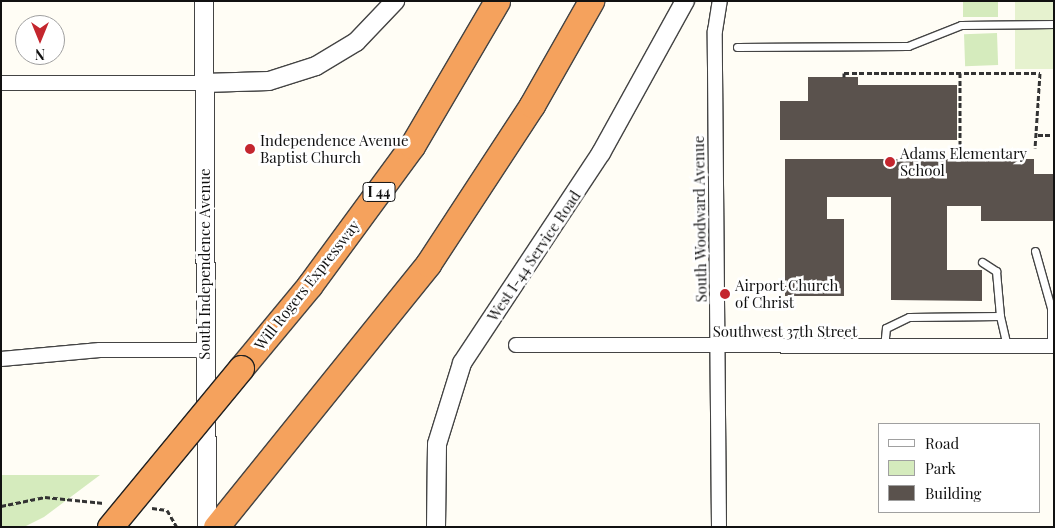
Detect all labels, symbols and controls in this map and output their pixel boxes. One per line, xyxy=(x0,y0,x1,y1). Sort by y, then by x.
north arrow xyxy=(15,15,65,65)
text: N xyxy=(35,45,45,64)
place label: Independence Avenue Baptist Church xyxy=(260,131,409,166)
street label: South Woodward Avenue xyxy=(690,135,710,303)
marker: Independence Avenue Baptist Church xyxy=(244,143,256,155)
place label: Adams Elementary School xyxy=(900,144,1027,179)
marker: Adams Elementary School xyxy=(884,156,896,168)
street label: South Independence Avenue xyxy=(196,168,214,360)
road number: I 44 xyxy=(362,180,396,203)
street label: West I-44 Service Road xyxy=(484,187,584,325)
street label: Will Rogers Expressway xyxy=(251,217,363,353)
place label: Airport Church of Christ xyxy=(735,276,839,311)
marker: Airport Church of Christ xyxy=(719,288,731,300)
street label: Southwest 37th Street xyxy=(713,323,857,341)
legend xyxy=(878,423,1040,513)
text: Road xyxy=(925,433,959,453)
text: Park xyxy=(925,458,956,478)
text: Building xyxy=(925,483,981,503)

